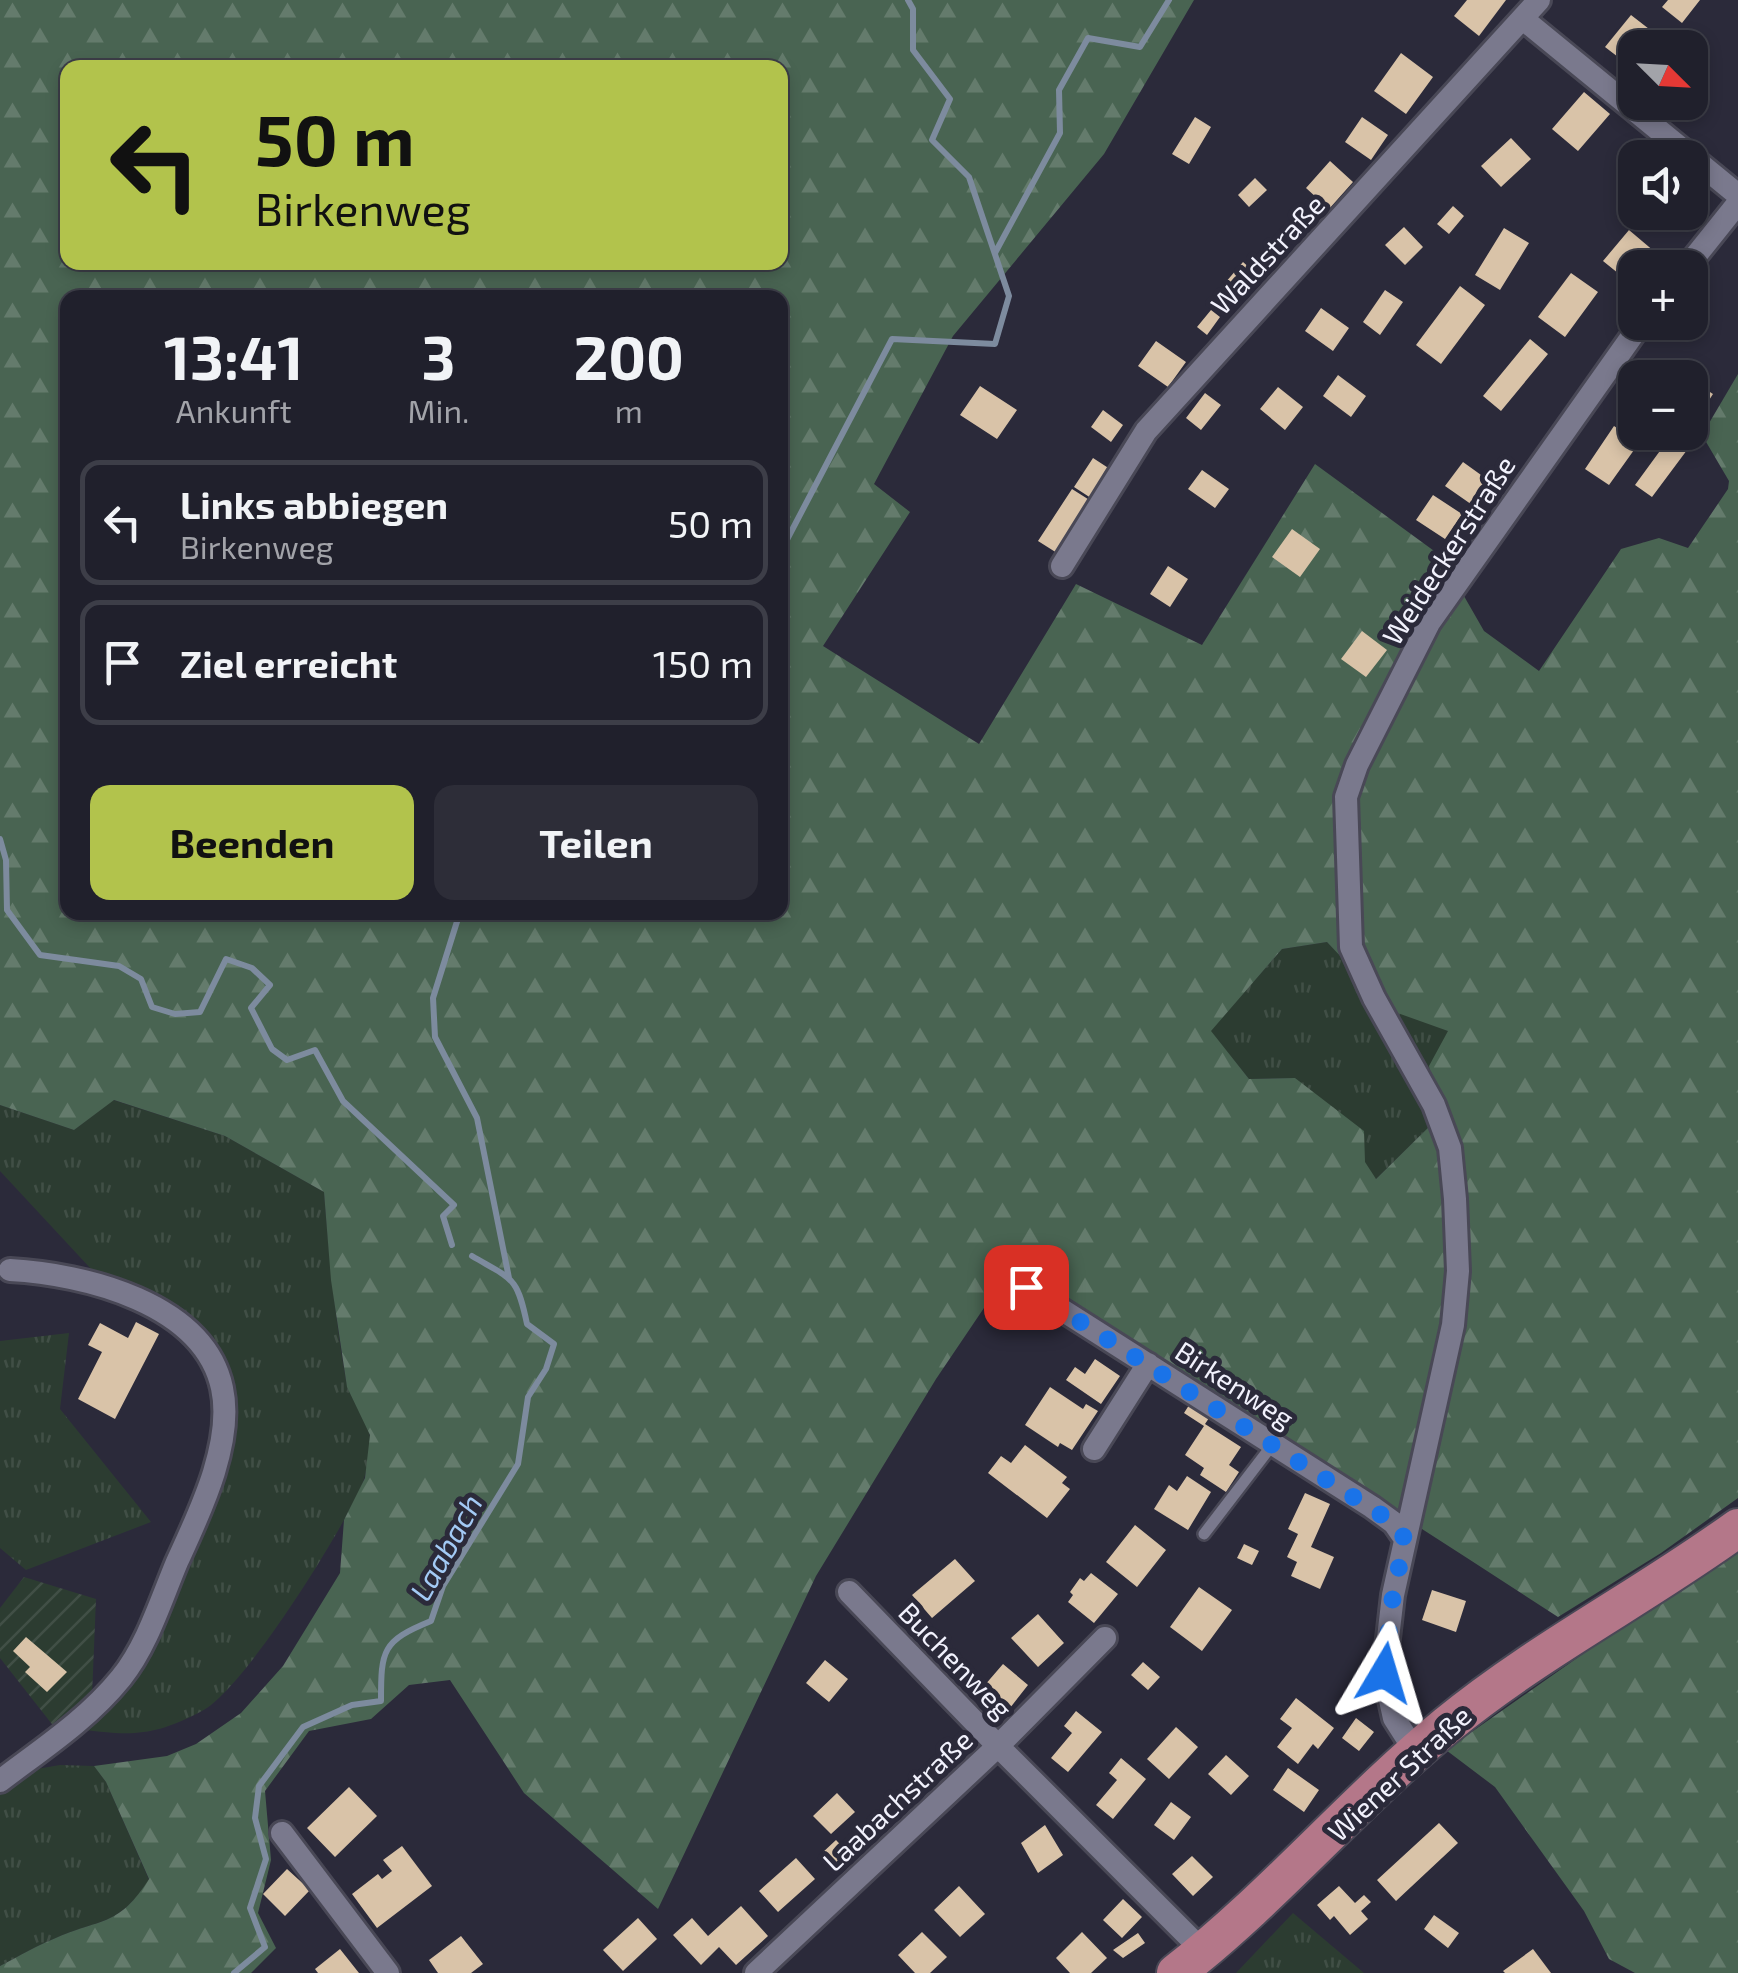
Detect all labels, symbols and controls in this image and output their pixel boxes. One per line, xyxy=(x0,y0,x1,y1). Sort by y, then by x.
north arrow xyxy=(1618,30,1708,120)
map controls xyxy=(1618,30,1708,450)
text: 50 m xyxy=(255,96,415,180)
icon: left xyxy=(90,100,220,230)
button: sound xyxy=(1618,140,1708,230)
text: Birkenweg xyxy=(255,181,471,235)
street label: Waldstraße xyxy=(1203,187,1331,321)
button: + xyxy=(1618,250,1708,340)
text: 13:41 xyxy=(164,320,303,392)
text: 3 xyxy=(421,320,455,392)
text: 200 xyxy=(573,320,684,392)
button: − xyxy=(1618,360,1708,450)
text: Ankunft xyxy=(176,391,292,429)
text: Min. xyxy=(407,391,469,429)
text: m xyxy=(615,391,643,429)
street label: Weideckerstraße xyxy=(1374,449,1522,651)
text: Links abbiegen xyxy=(180,481,448,527)
icon: left xyxy=(95,495,150,550)
text: 50 m xyxy=(668,500,753,546)
text: Birkenweg xyxy=(180,527,334,565)
icon: arrive xyxy=(95,635,150,690)
text: Ziel erreicht xyxy=(180,640,397,686)
text: 150 m xyxy=(653,640,753,686)
button: Beenden xyxy=(90,785,414,900)
button: Teilen xyxy=(434,785,758,900)
pin xyxy=(984,1245,1069,1330)
icon: arrive xyxy=(999,1260,1054,1315)
street label: Birkenweg xyxy=(1169,1333,1301,1435)
water label: Laabach xyxy=(401,1488,489,1606)
street label: Buchenweg xyxy=(892,1595,1020,1725)
position arrow xyxy=(1332,1621,1436,1725)
street label: Wiener Straße xyxy=(1320,1698,1478,1848)
street label: Laabachstraße xyxy=(815,1722,979,1878)

